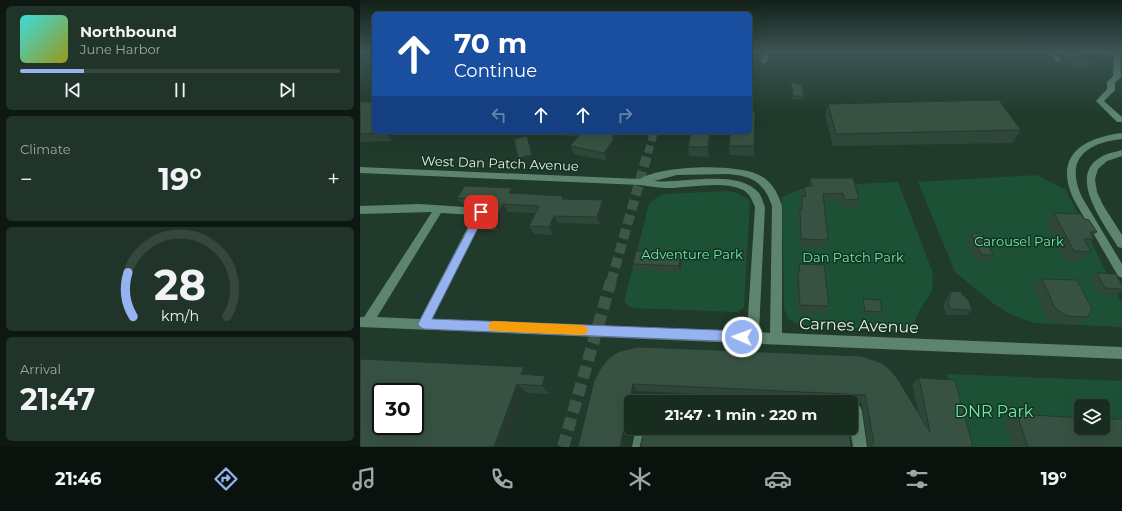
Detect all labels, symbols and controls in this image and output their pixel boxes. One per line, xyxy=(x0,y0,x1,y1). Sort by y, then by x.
text: Northbound xyxy=(80,22,177,41)
text: 70 m xyxy=(454,26,527,60)
icon: ahead xyxy=(388,28,440,80)
text: June Harbor xyxy=(80,41,161,57)
text: Continue xyxy=(454,60,537,82)
icon: previous xyxy=(62,79,84,101)
icon: pause xyxy=(169,79,191,101)
icon: next xyxy=(276,79,298,101)
icon: left xyxy=(488,104,510,126)
icon: ahead xyxy=(530,104,552,126)
icon: ahead xyxy=(572,104,594,126)
icon: right xyxy=(614,104,636,126)
text: Climate xyxy=(20,141,71,157)
street label: West Dan Patch Avenue xyxy=(421,152,579,174)
text: 19° xyxy=(158,161,202,198)
text: − xyxy=(20,166,33,193)
text: + xyxy=(327,166,340,193)
pin xyxy=(464,195,498,229)
icon: arrive xyxy=(470,201,492,223)
park label: Carousel Park xyxy=(974,233,1064,249)
park label: Adventure Park xyxy=(641,246,743,262)
park label: Dan Patch Park xyxy=(802,249,904,265)
text: 28 xyxy=(154,259,206,309)
text: km/h xyxy=(161,306,199,324)
street label: Carnes Avenue xyxy=(799,314,919,337)
position arrow xyxy=(721,316,763,358)
text: Arrival xyxy=(20,361,61,377)
text: 21:47 xyxy=(20,381,95,418)
speed limit sign: 30 xyxy=(372,383,424,435)
map controls xyxy=(1074,399,1110,435)
button: layers xyxy=(1074,399,1110,435)
park label: DNR Park xyxy=(955,402,1034,421)
text: 21:47 · 1 min · 220 m xyxy=(665,405,817,424)
icon: directions xyxy=(212,465,240,493)
icon: music xyxy=(350,465,378,493)
icon: phone xyxy=(488,465,516,493)
icon: climate xyxy=(626,465,654,493)
icon: car xyxy=(764,465,792,493)
icon: filters xyxy=(903,465,931,493)
text: 21:46 xyxy=(55,468,101,490)
text: 19° xyxy=(1041,468,1067,490)

